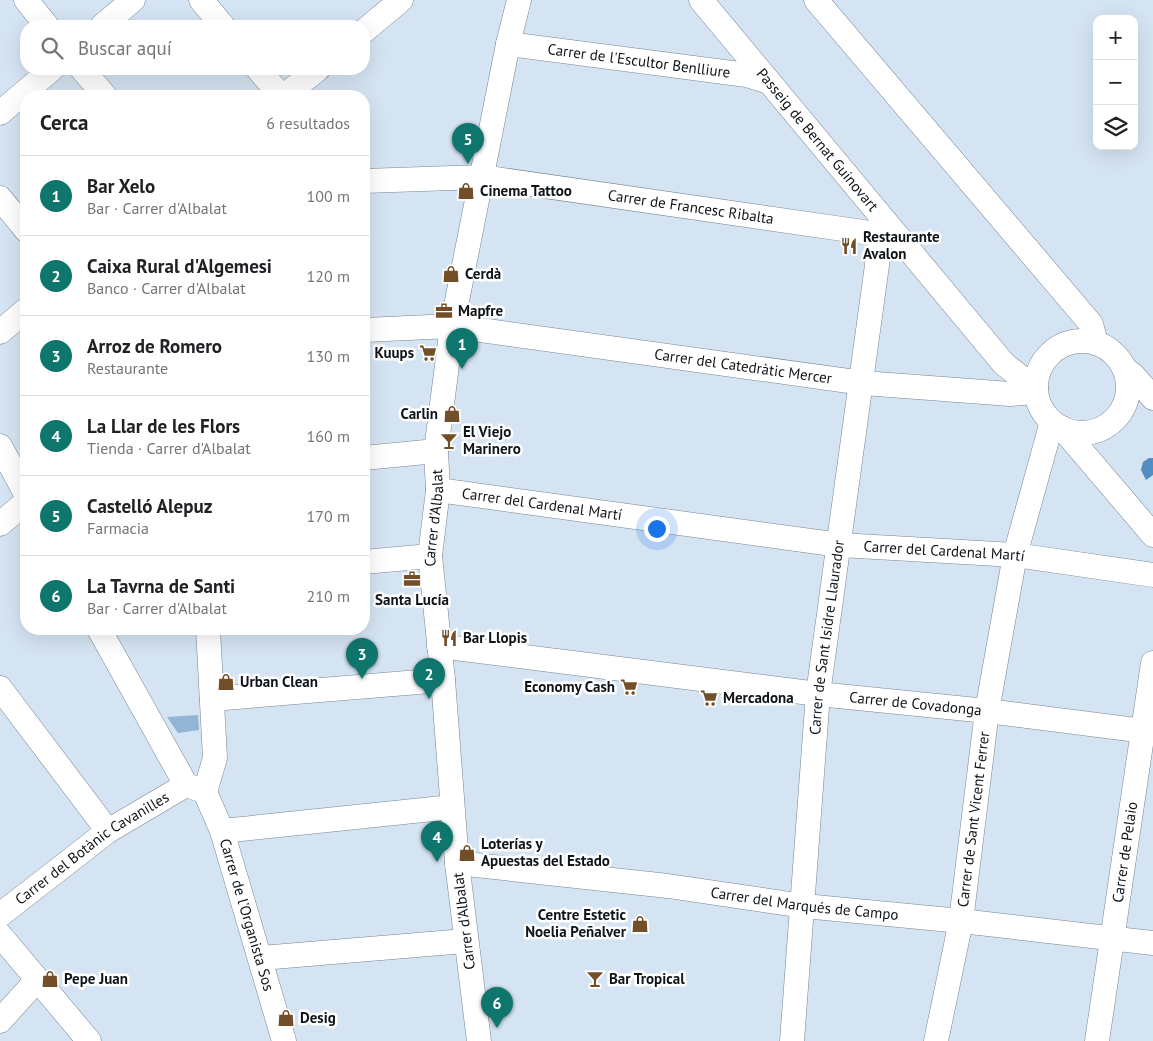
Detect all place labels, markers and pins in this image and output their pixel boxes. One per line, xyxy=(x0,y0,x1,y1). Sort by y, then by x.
pin: 5 xyxy=(452,123,484,164)
shop icon: Cinema Tattoo xyxy=(456,181,476,201)
place label: Cinema Tattoo xyxy=(480,181,572,200)
place label: Restaurante Avalon xyxy=(863,227,940,263)
restaurant icon: Restaurante Avalon xyxy=(839,236,859,256)
shop icon: Cerdà xyxy=(441,264,461,284)
place label: Cerdà xyxy=(465,264,501,283)
office icon: Mapfre xyxy=(434,301,454,321)
place label: Mapfre xyxy=(458,301,503,320)
pin: 1 xyxy=(446,328,478,369)
place label: Kuups xyxy=(374,343,414,362)
supermarket icon: Kuups xyxy=(418,343,438,363)
place label: Carlin xyxy=(400,404,438,423)
shop icon: Carlin xyxy=(442,404,462,424)
place label: El Viejo Marinero xyxy=(463,422,521,458)
bar icon: El Viejo Marinero xyxy=(439,431,459,451)
office icon: Santa Lucía xyxy=(402,569,422,589)
place label: Santa Lucía xyxy=(375,590,449,609)
restaurant icon: Bar Llopis xyxy=(439,628,459,648)
place label: Bar Llopis xyxy=(463,628,527,647)
pin: 3 xyxy=(346,638,378,679)
pin: 2 xyxy=(413,658,445,699)
shop icon: Urban Clean xyxy=(216,672,236,692)
place label: Urban Clean xyxy=(240,672,318,691)
place label: Economy Cash xyxy=(524,677,615,696)
supermarket icon: Economy Cash xyxy=(619,677,639,697)
supermarket icon: Mercadona xyxy=(699,688,719,708)
place label: Mercadona xyxy=(723,688,794,707)
pin: 4 xyxy=(421,821,453,862)
place label: Loterías y Apuestas del Estado xyxy=(481,834,610,870)
shop icon: Loterías y Apuestas del Estado xyxy=(457,843,477,863)
place label: Centre Estetic Noelia Peñalver xyxy=(525,905,627,941)
shop icon: Centre Estetic Noelia Peñalver xyxy=(630,914,650,934)
shop icon: Pepe Juan xyxy=(40,969,60,989)
place label: Pepe Juan xyxy=(64,969,128,988)
bar icon: Bar Tropical xyxy=(585,969,605,989)
place label: Bar Tropical xyxy=(609,969,685,988)
pin: 6 xyxy=(481,987,513,1028)
shop icon: Desig xyxy=(276,1008,296,1028)
place label: Desig xyxy=(300,1008,336,1027)

